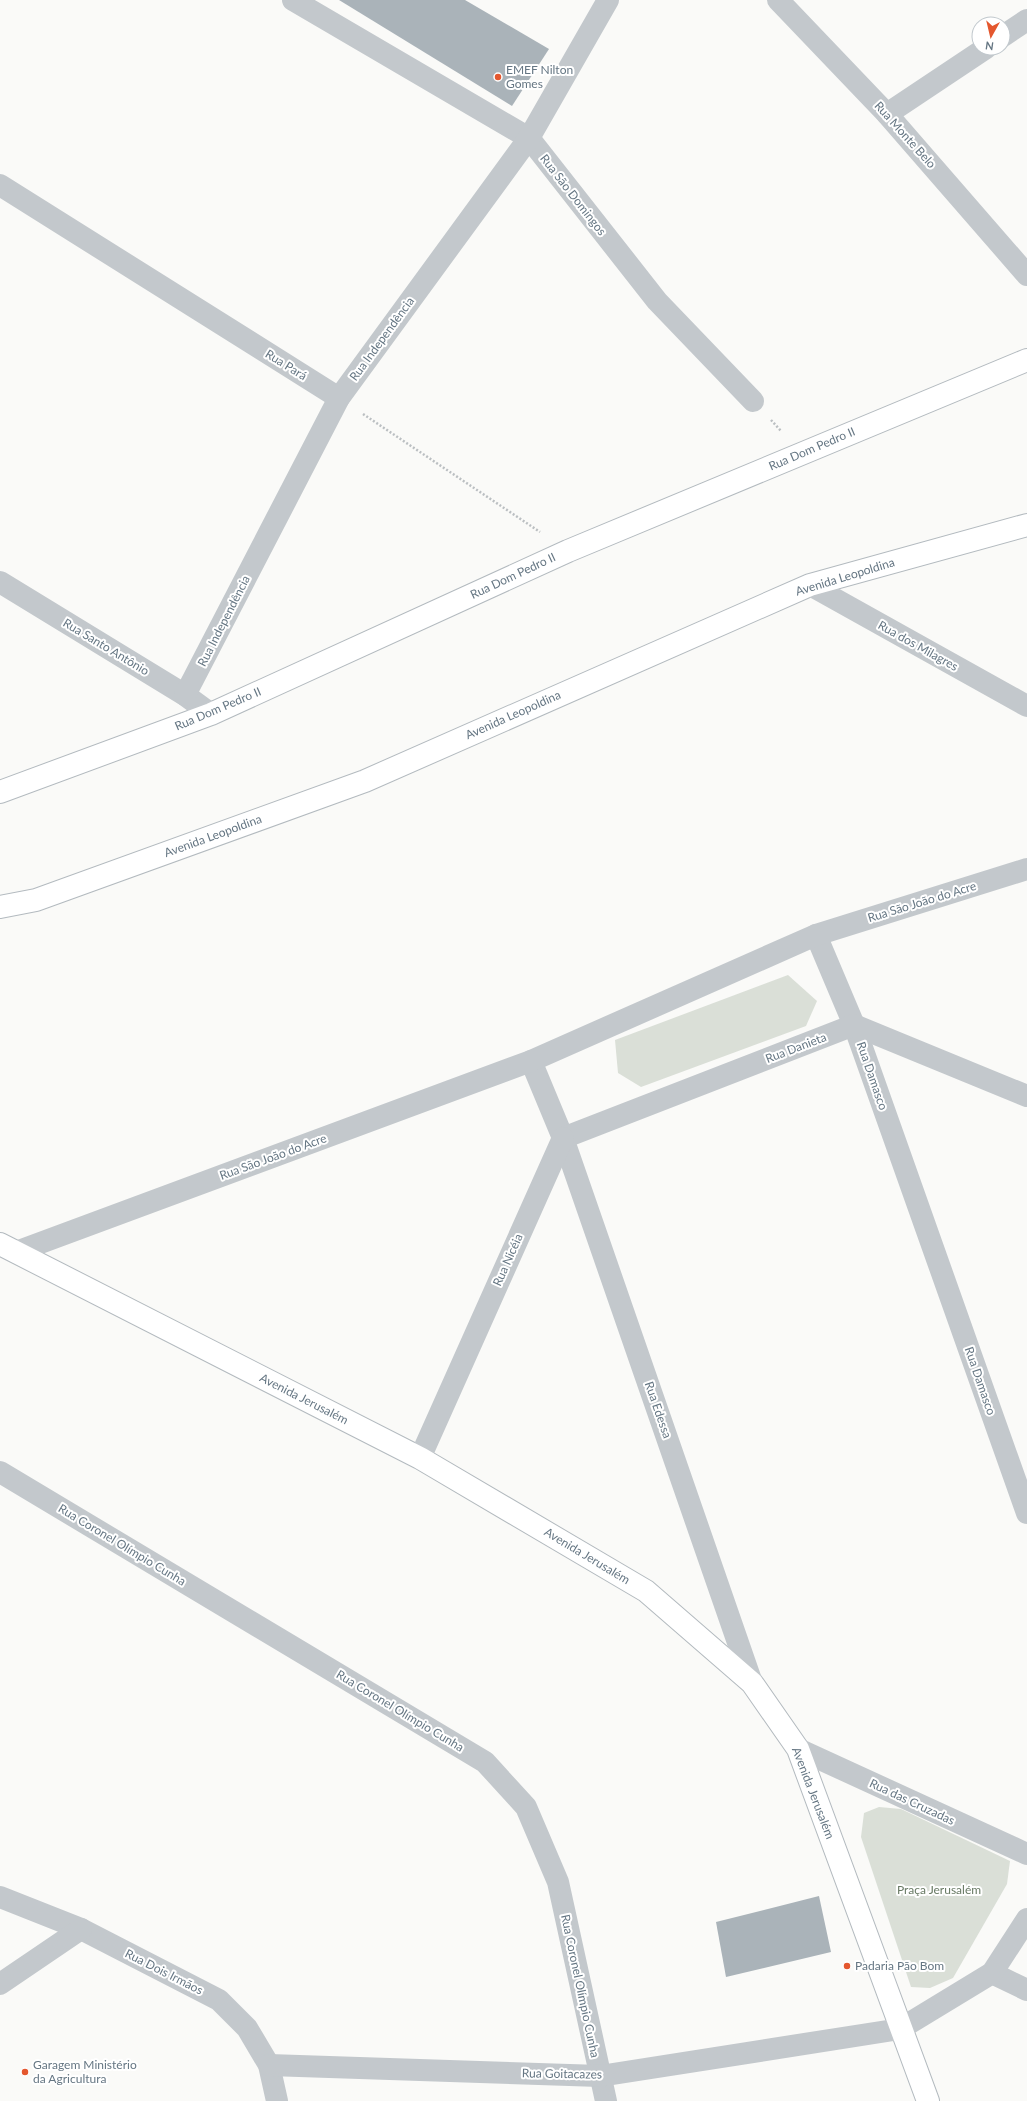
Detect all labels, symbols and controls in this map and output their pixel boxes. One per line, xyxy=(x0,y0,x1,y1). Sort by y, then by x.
north arrow xyxy=(971,16,1011,56)
text: N xyxy=(984,39,995,53)
place label: EMEF Nilton Gomes xyxy=(506,62,573,91)
marker: EMEF Nilton Gomes xyxy=(493,72,503,82)
street label: Rua Monte Belo xyxy=(871,98,939,171)
street label: Rua São Domingos xyxy=(537,151,610,238)
street label: Rua Independência xyxy=(346,294,417,384)
street label: Rua Pará xyxy=(263,346,310,383)
street label: Rua Dom Pedro II xyxy=(766,424,857,474)
street label: Rua Dom Pedro II xyxy=(468,549,558,602)
street label: Avenida Leopoldina xyxy=(793,554,896,599)
street label: Rua Independência xyxy=(194,573,253,669)
street label: Rua Santo Antônio xyxy=(60,615,152,678)
street label: Rua dos Milagres xyxy=(876,617,961,674)
street label: Rua Dom Pedro II xyxy=(172,684,263,734)
street label: Avenida Leopoldina xyxy=(463,687,563,742)
street label: Avenida Leopoldina xyxy=(162,811,264,860)
street label: Rua São João do Acre xyxy=(866,878,978,925)
street label: Rua Danieta xyxy=(763,1029,828,1066)
street label: Rua Damasco xyxy=(854,1040,891,1112)
street label: Rua São João do Acre xyxy=(217,1130,328,1183)
street label: Rua Nicéia xyxy=(489,1231,526,1288)
street label: Rua Damasco xyxy=(962,1345,999,1417)
street label: Avenida Jerusalém xyxy=(257,1370,351,1427)
street label: Rua Edessa xyxy=(642,1379,675,1440)
street label: Rua Coronel Olímpio Cunha xyxy=(56,1501,189,1589)
street label: Avenida Jerusalém xyxy=(542,1524,633,1587)
street label: Rua Coronel Olímpio Cunha xyxy=(334,1667,467,1755)
street label: Avenida Jerusalém xyxy=(789,1745,838,1841)
street label: Rua das Cruzadas xyxy=(867,1775,957,1828)
park label: Praça Jerusalém xyxy=(897,1882,981,1897)
street label: Rua Coronel Olímpio Cunha xyxy=(558,1913,603,2059)
street label: Rua Dois Irmãos xyxy=(123,1945,206,1998)
place label: Padaria Pão Bom xyxy=(855,1958,944,1973)
marker: Padaria Pão Bom xyxy=(842,1961,852,1971)
place label: Garagem Ministério da Agricultura xyxy=(33,2057,137,2086)
street label: Rua Goitacazes xyxy=(522,2065,602,2082)
marker: Garagem Ministério da Agricultura xyxy=(20,2067,30,2077)

